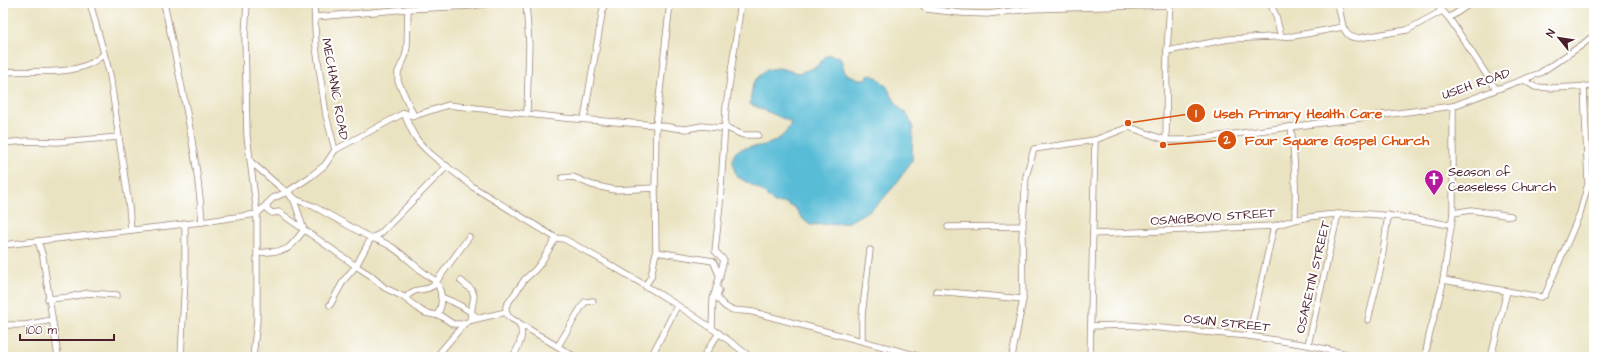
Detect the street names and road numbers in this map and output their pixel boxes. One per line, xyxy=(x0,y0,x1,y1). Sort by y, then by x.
street label: MECHANIC ROAD xyxy=(317,37,353,142)
street label: USEH ROAD xyxy=(1439,64,1513,104)
street label: OSAIGBOVO STREET xyxy=(1150,204,1277,230)
street label: OSARETIN STREET xyxy=(1291,218,1335,335)
street label: OSUN STREET xyxy=(1183,310,1272,337)

